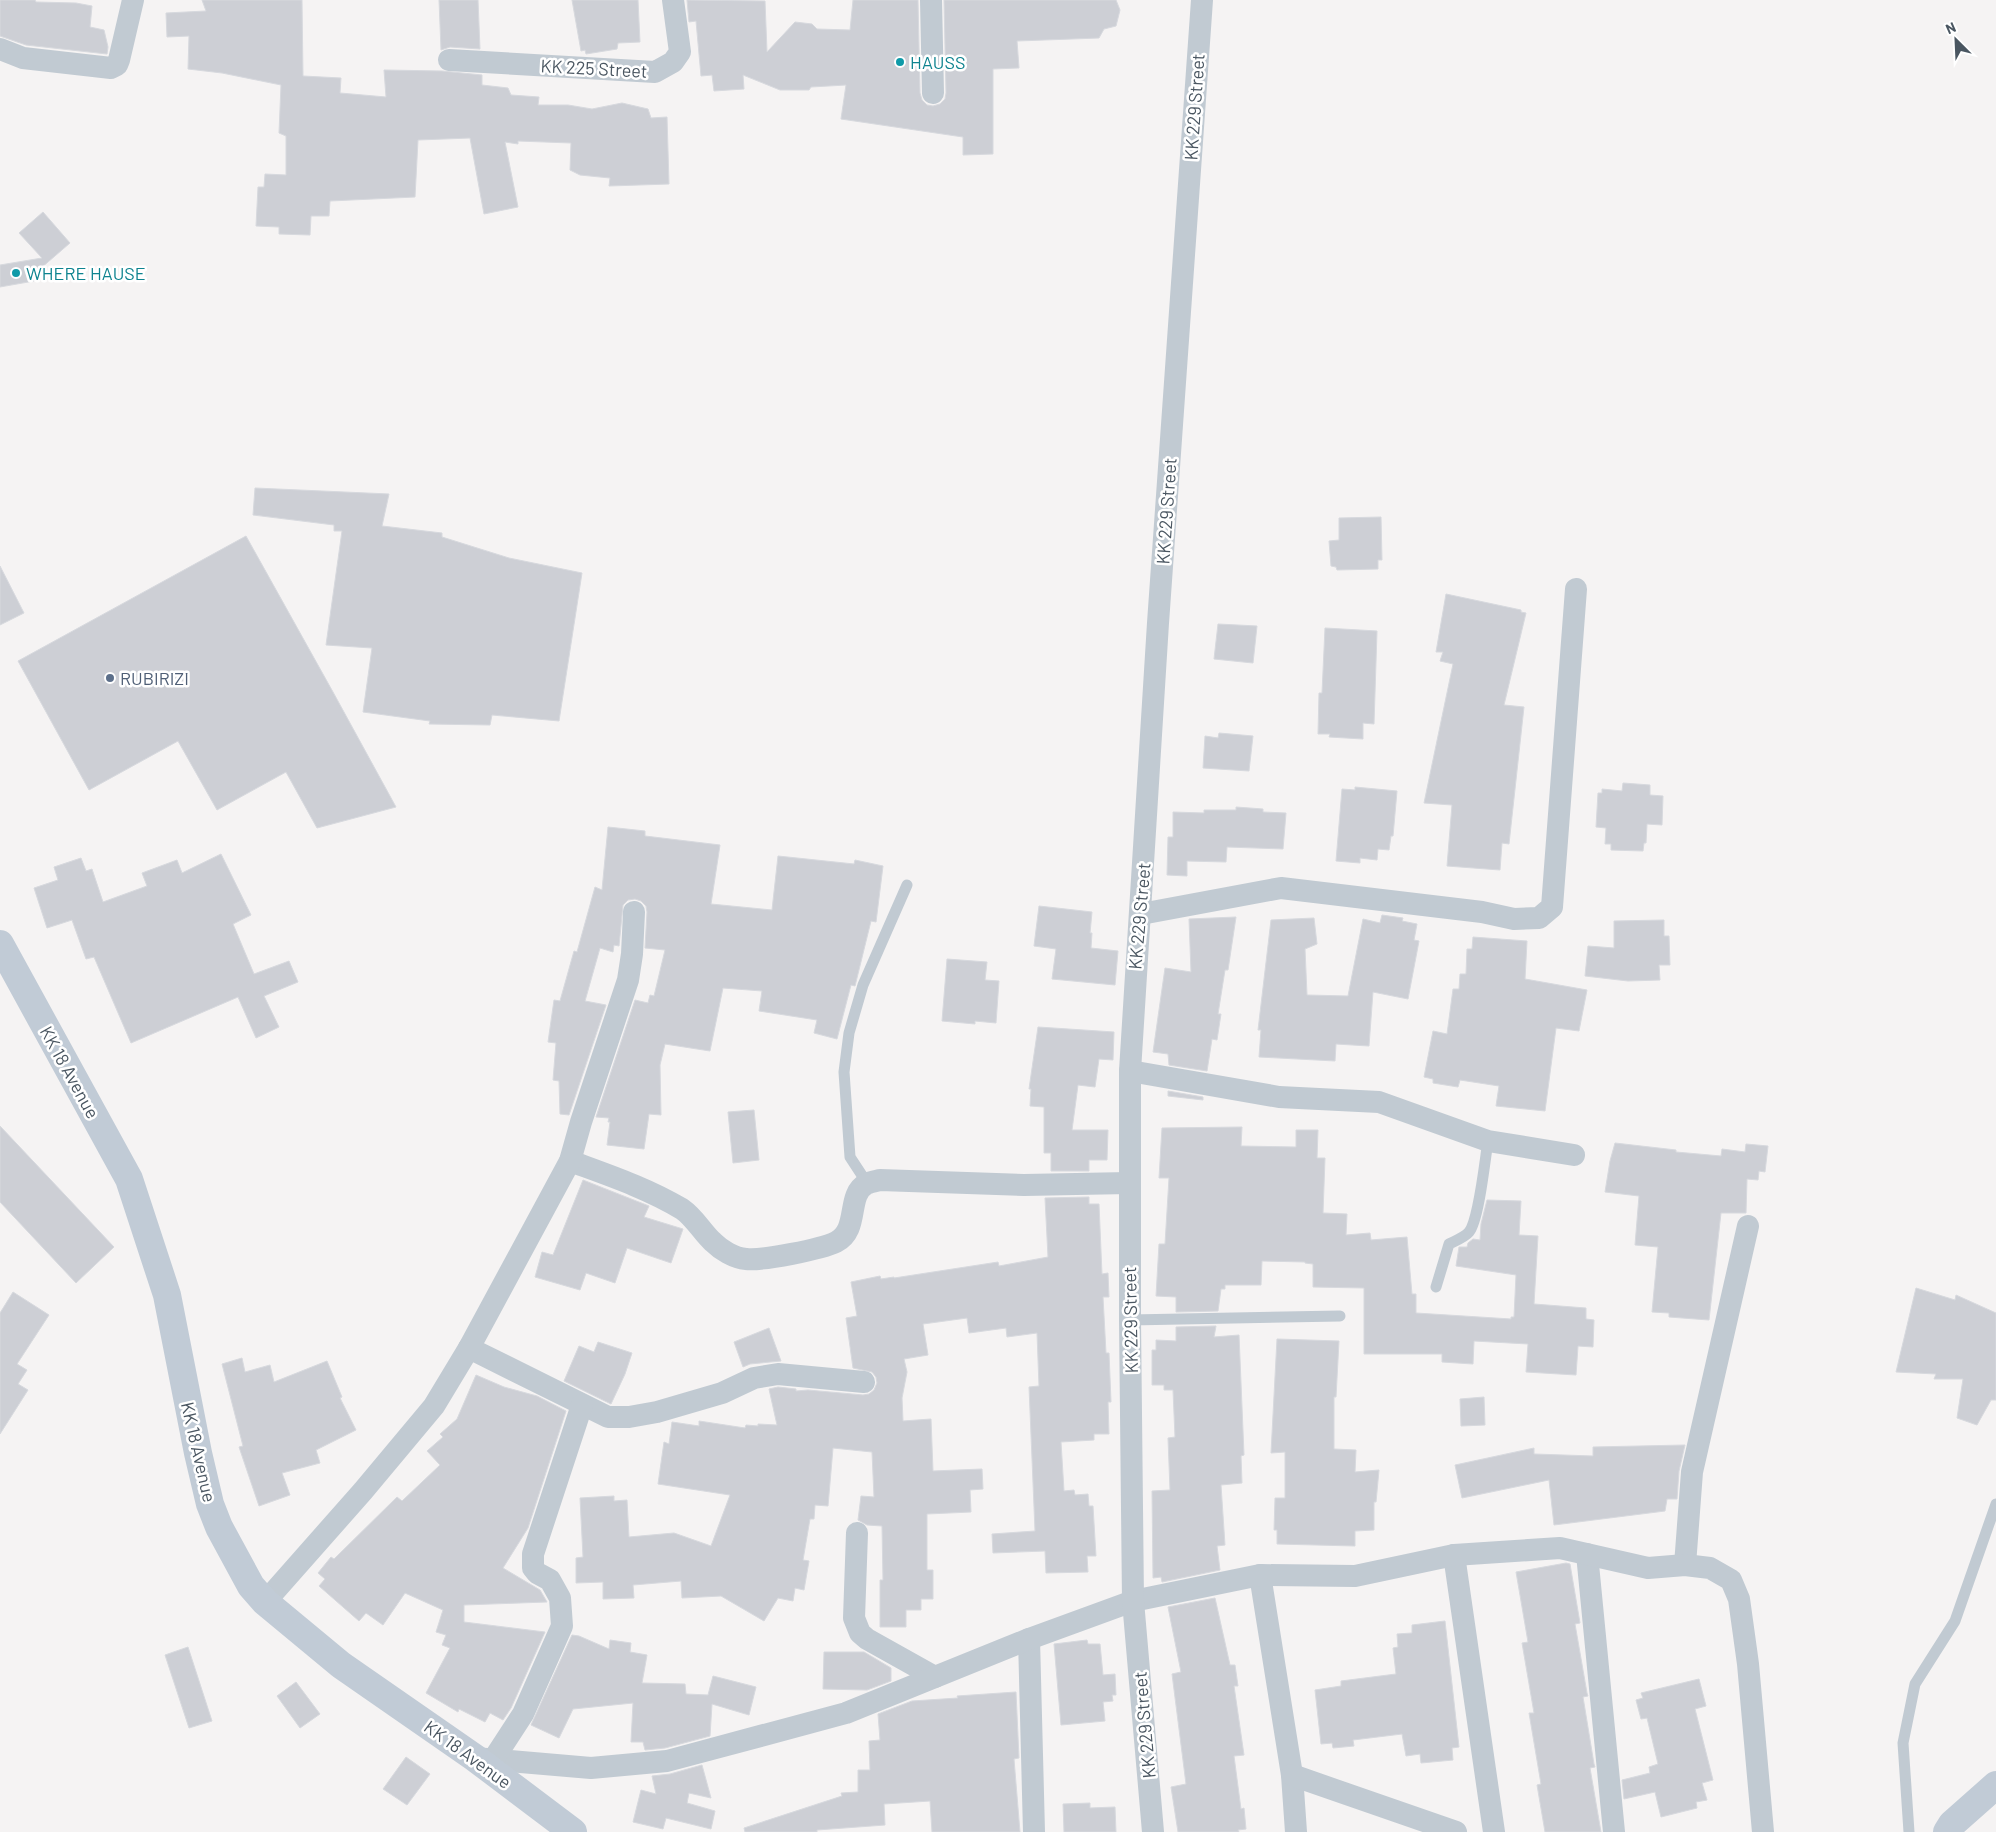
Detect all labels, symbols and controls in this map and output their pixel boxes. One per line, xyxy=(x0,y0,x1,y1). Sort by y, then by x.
north arrow xyxy=(1931,15,1981,65)
text: N xyxy=(1943,18,1958,37)
place label: HAUSS xyxy=(910,51,965,73)
street label: KK 229 Street xyxy=(1179,53,1209,161)
street label: KK 225 Street xyxy=(540,54,648,82)
marker: HAUSS xyxy=(894,56,906,68)
place label: WHERE HAUSE xyxy=(26,262,146,284)
marker: WHERE HAUSE xyxy=(10,267,22,279)
street label: KK 229 Street xyxy=(1151,457,1181,565)
place label: RUBIRIZI xyxy=(120,667,189,689)
marker: RUBIRIZI xyxy=(104,672,116,684)
street label: KK 229 Street xyxy=(1123,862,1155,970)
street label: KK 18 Avenue xyxy=(36,1022,104,1122)
street label: KK 229 Street xyxy=(1118,1266,1142,1374)
street label: KK 18 Avenue xyxy=(177,1400,221,1504)
street label: KK 229 Street xyxy=(1128,1671,1160,1779)
street label: KK 18 Avenue xyxy=(420,1715,516,1793)

